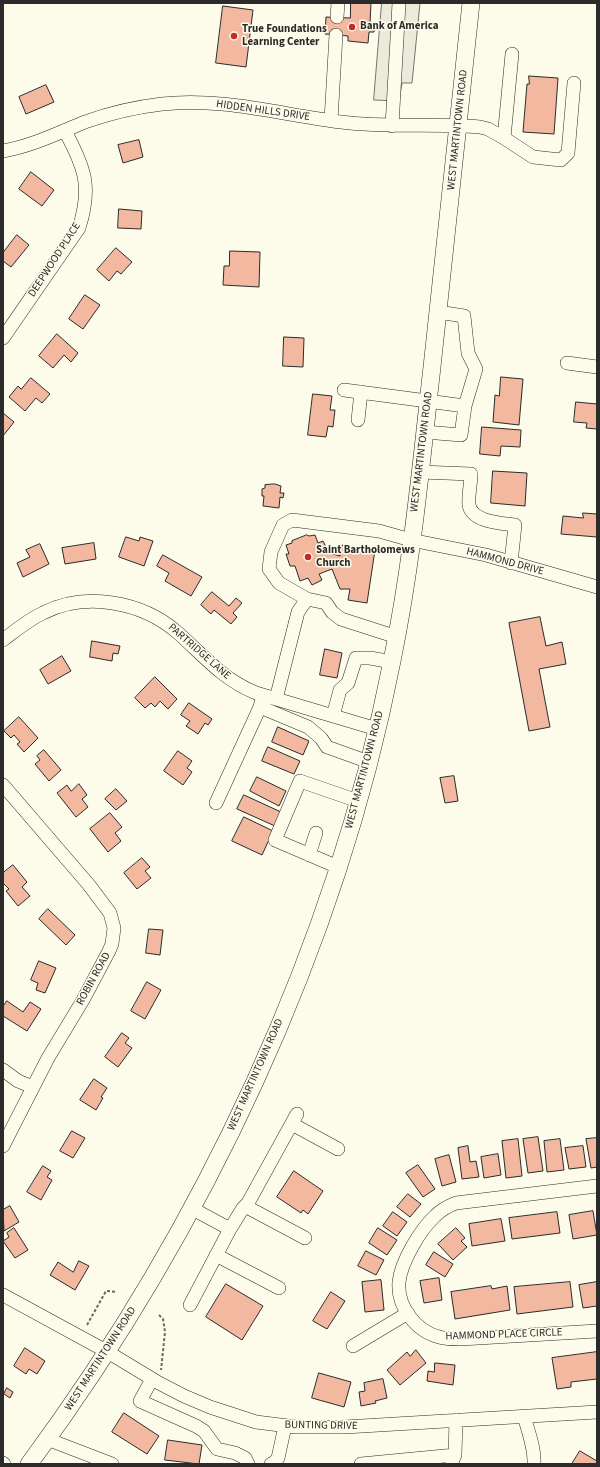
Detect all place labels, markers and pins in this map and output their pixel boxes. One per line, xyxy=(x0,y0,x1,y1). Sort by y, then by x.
place label: Bank of America xyxy=(360,20,439,34)
marker: Bank of America xyxy=(347,22,357,32)
place label: True Foundations Learning Center xyxy=(242,23,327,49)
marker: True Foundations Learning Center xyxy=(229,31,239,41)
place label: Saint Bartholomews Church xyxy=(316,544,415,570)
marker: Saint Bartholomews Church xyxy=(303,552,313,562)

